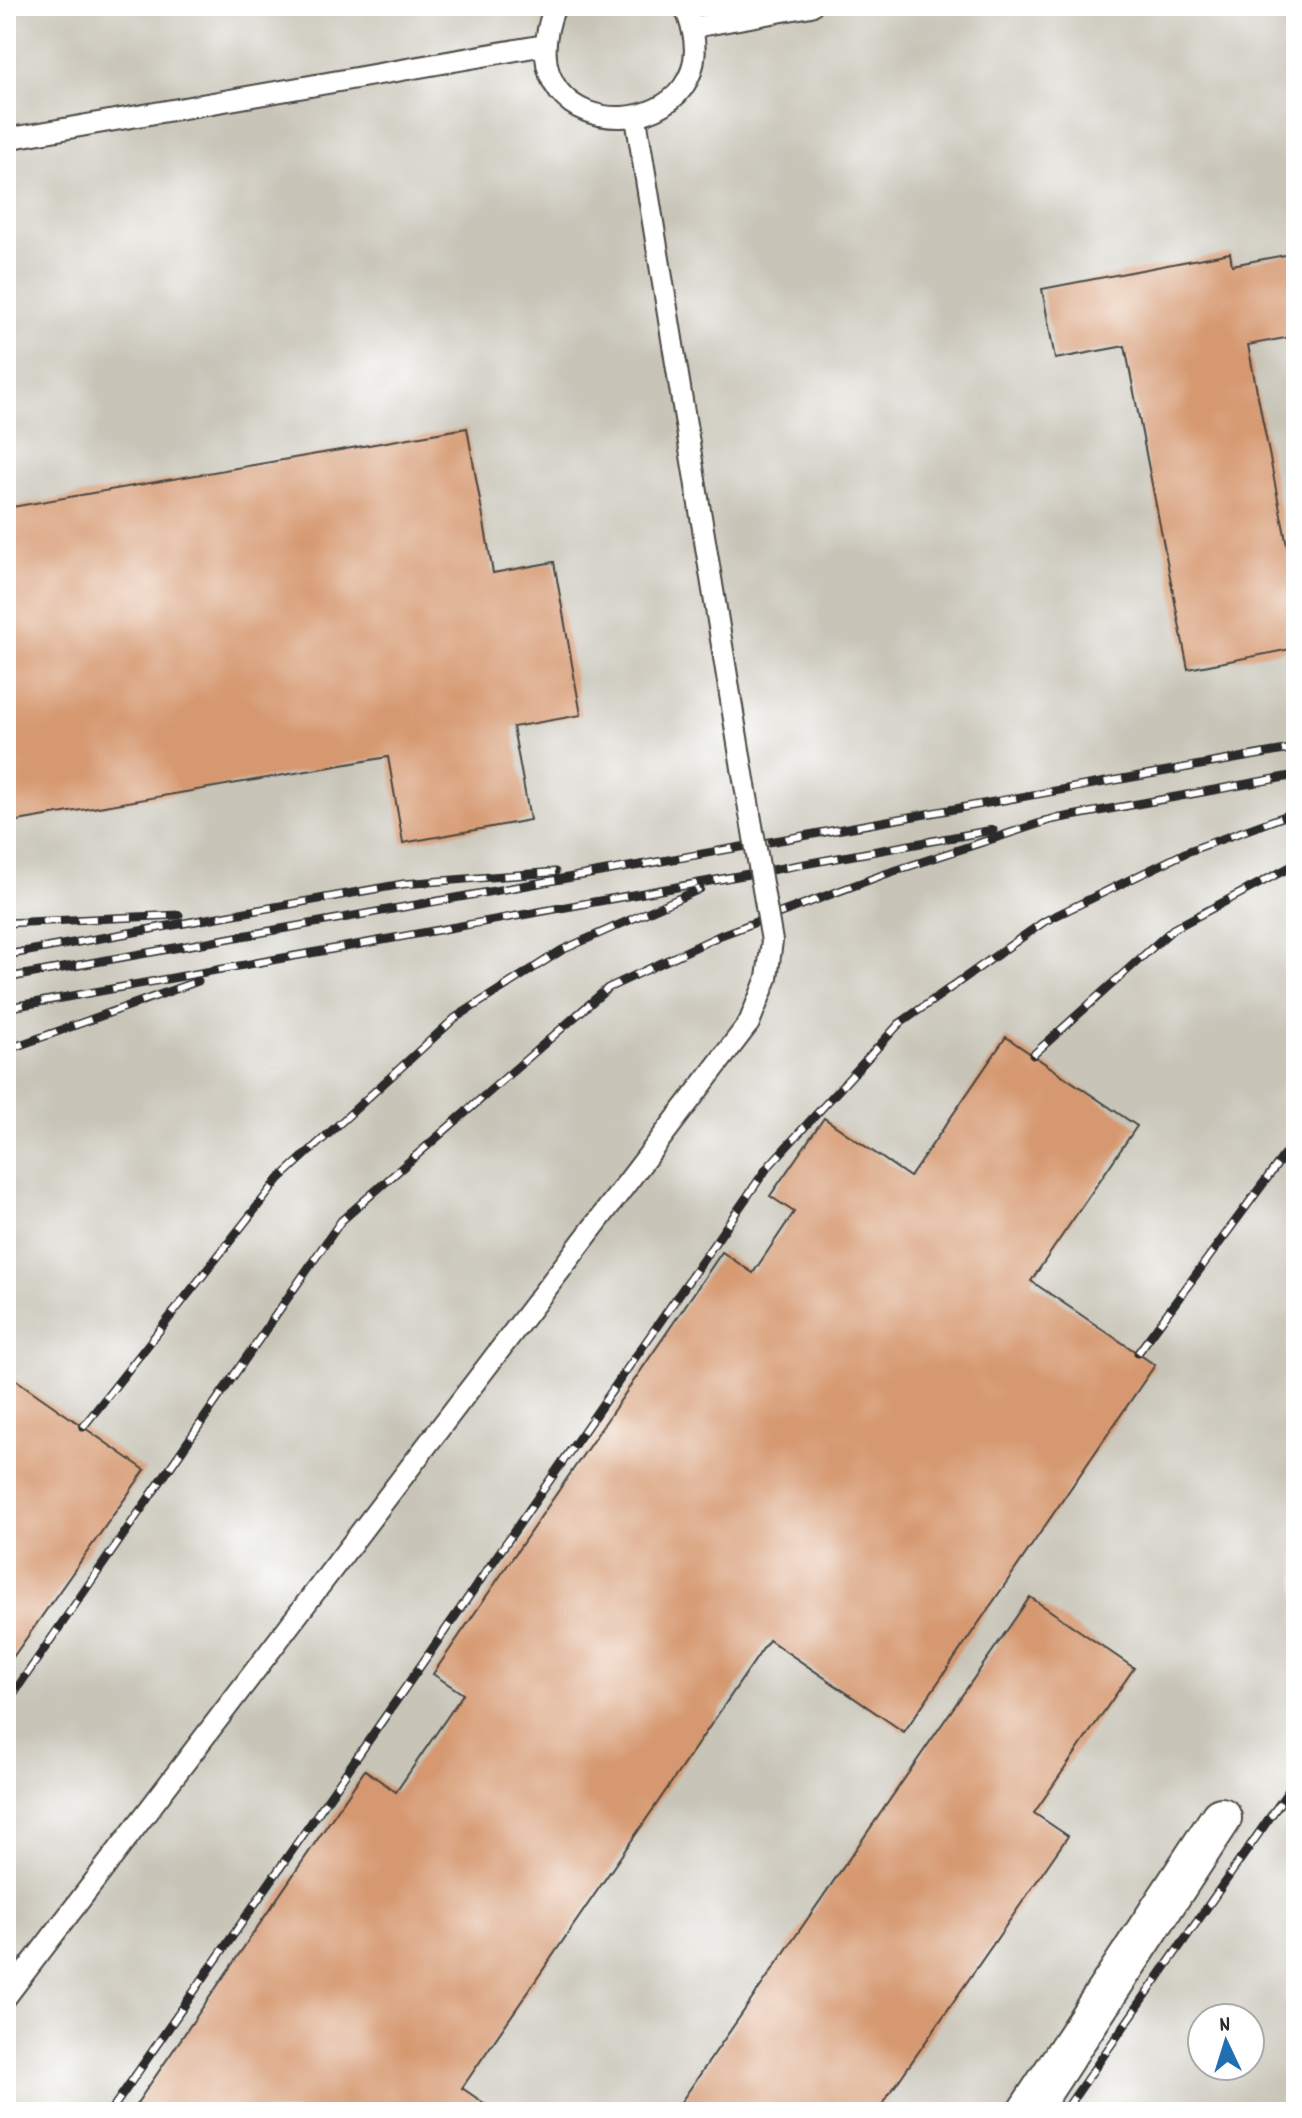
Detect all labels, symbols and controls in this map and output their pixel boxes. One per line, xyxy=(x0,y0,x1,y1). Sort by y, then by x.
north arrow xyxy=(1186,2002,1266,2082)
text: N xyxy=(1218,2010,1231,2041)

